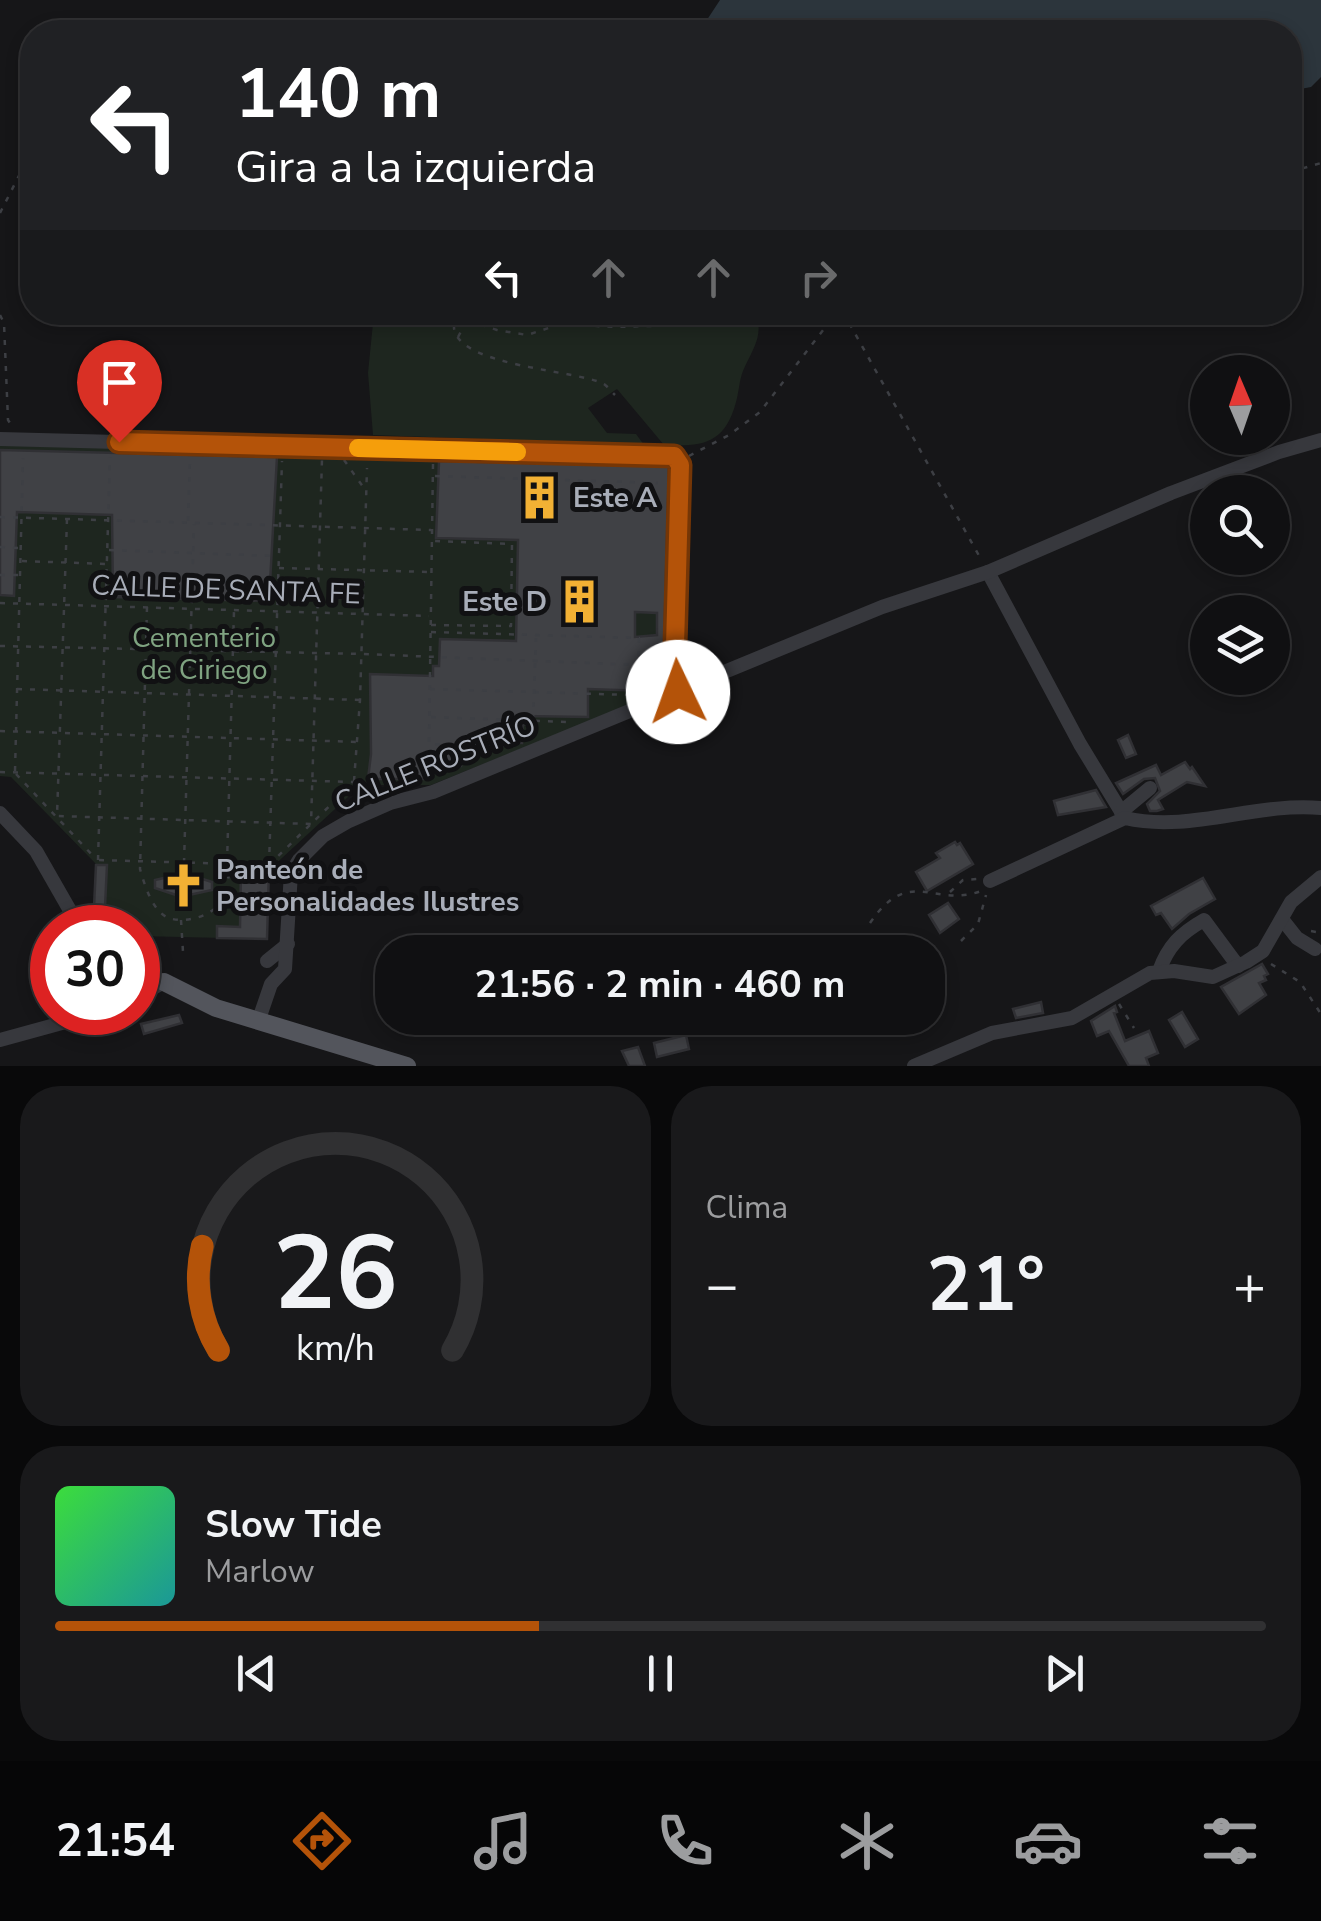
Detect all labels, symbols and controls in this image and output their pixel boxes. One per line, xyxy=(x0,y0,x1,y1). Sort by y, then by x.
text: 140 m xyxy=(235,46,441,142)
icon: left xyxy=(70,60,200,190)
text: Gira a la izquierda xyxy=(235,137,596,198)
icon: left xyxy=(476,250,531,305)
icon: ahead xyxy=(581,250,636,305)
icon: ahead xyxy=(686,250,741,305)
icon: right xyxy=(791,250,846,305)
pin xyxy=(77,340,162,443)
icon: arrive xyxy=(92,355,147,410)
north arrow xyxy=(1190,355,1290,455)
map controls xyxy=(1190,355,1290,695)
building icon: Este A xyxy=(516,473,564,521)
button: search xyxy=(1190,475,1290,575)
place label: Este A xyxy=(573,479,657,517)
street label: CALLE DE SANTA FE xyxy=(91,566,361,614)
building icon: Este D xyxy=(556,577,604,625)
place label: Este D xyxy=(462,583,547,621)
button: layers xyxy=(1190,595,1290,695)
park label: Cementerio de Ciriego xyxy=(132,619,276,689)
position arrow xyxy=(626,640,730,744)
street label: CALLE ROSTRÍO xyxy=(329,706,542,822)
place label: Panteón de Personalidades Ilustres xyxy=(216,851,519,921)
church icon: Panteón de Personalidades Ilustres xyxy=(159,861,207,909)
speed limit sign: 30 xyxy=(30,905,160,1035)
text: 21:56 · 2 min · 460 m xyxy=(475,959,845,1010)
text: Clima xyxy=(706,1186,788,1229)
text: 26 xyxy=(273,1203,398,1345)
text: 21° xyxy=(927,1234,1045,1336)
text: − xyxy=(706,1248,739,1323)
text: + xyxy=(1233,1248,1266,1323)
text: km/h xyxy=(296,1324,375,1373)
text: Slow Tide xyxy=(205,1499,382,1550)
text: Marlow xyxy=(205,1550,315,1593)
icon: previous xyxy=(229,1646,284,1701)
icon: pause xyxy=(633,1646,688,1701)
icon: next xyxy=(1037,1646,1092,1701)
icon: directions xyxy=(287,1806,357,1876)
icon: music xyxy=(468,1806,538,1876)
icon: phone xyxy=(650,1806,720,1876)
icon: climate xyxy=(832,1806,902,1876)
icon: car xyxy=(1013,1806,1083,1876)
icon: filters xyxy=(1195,1806,1265,1876)
text: 21:54 xyxy=(56,1811,175,1872)

